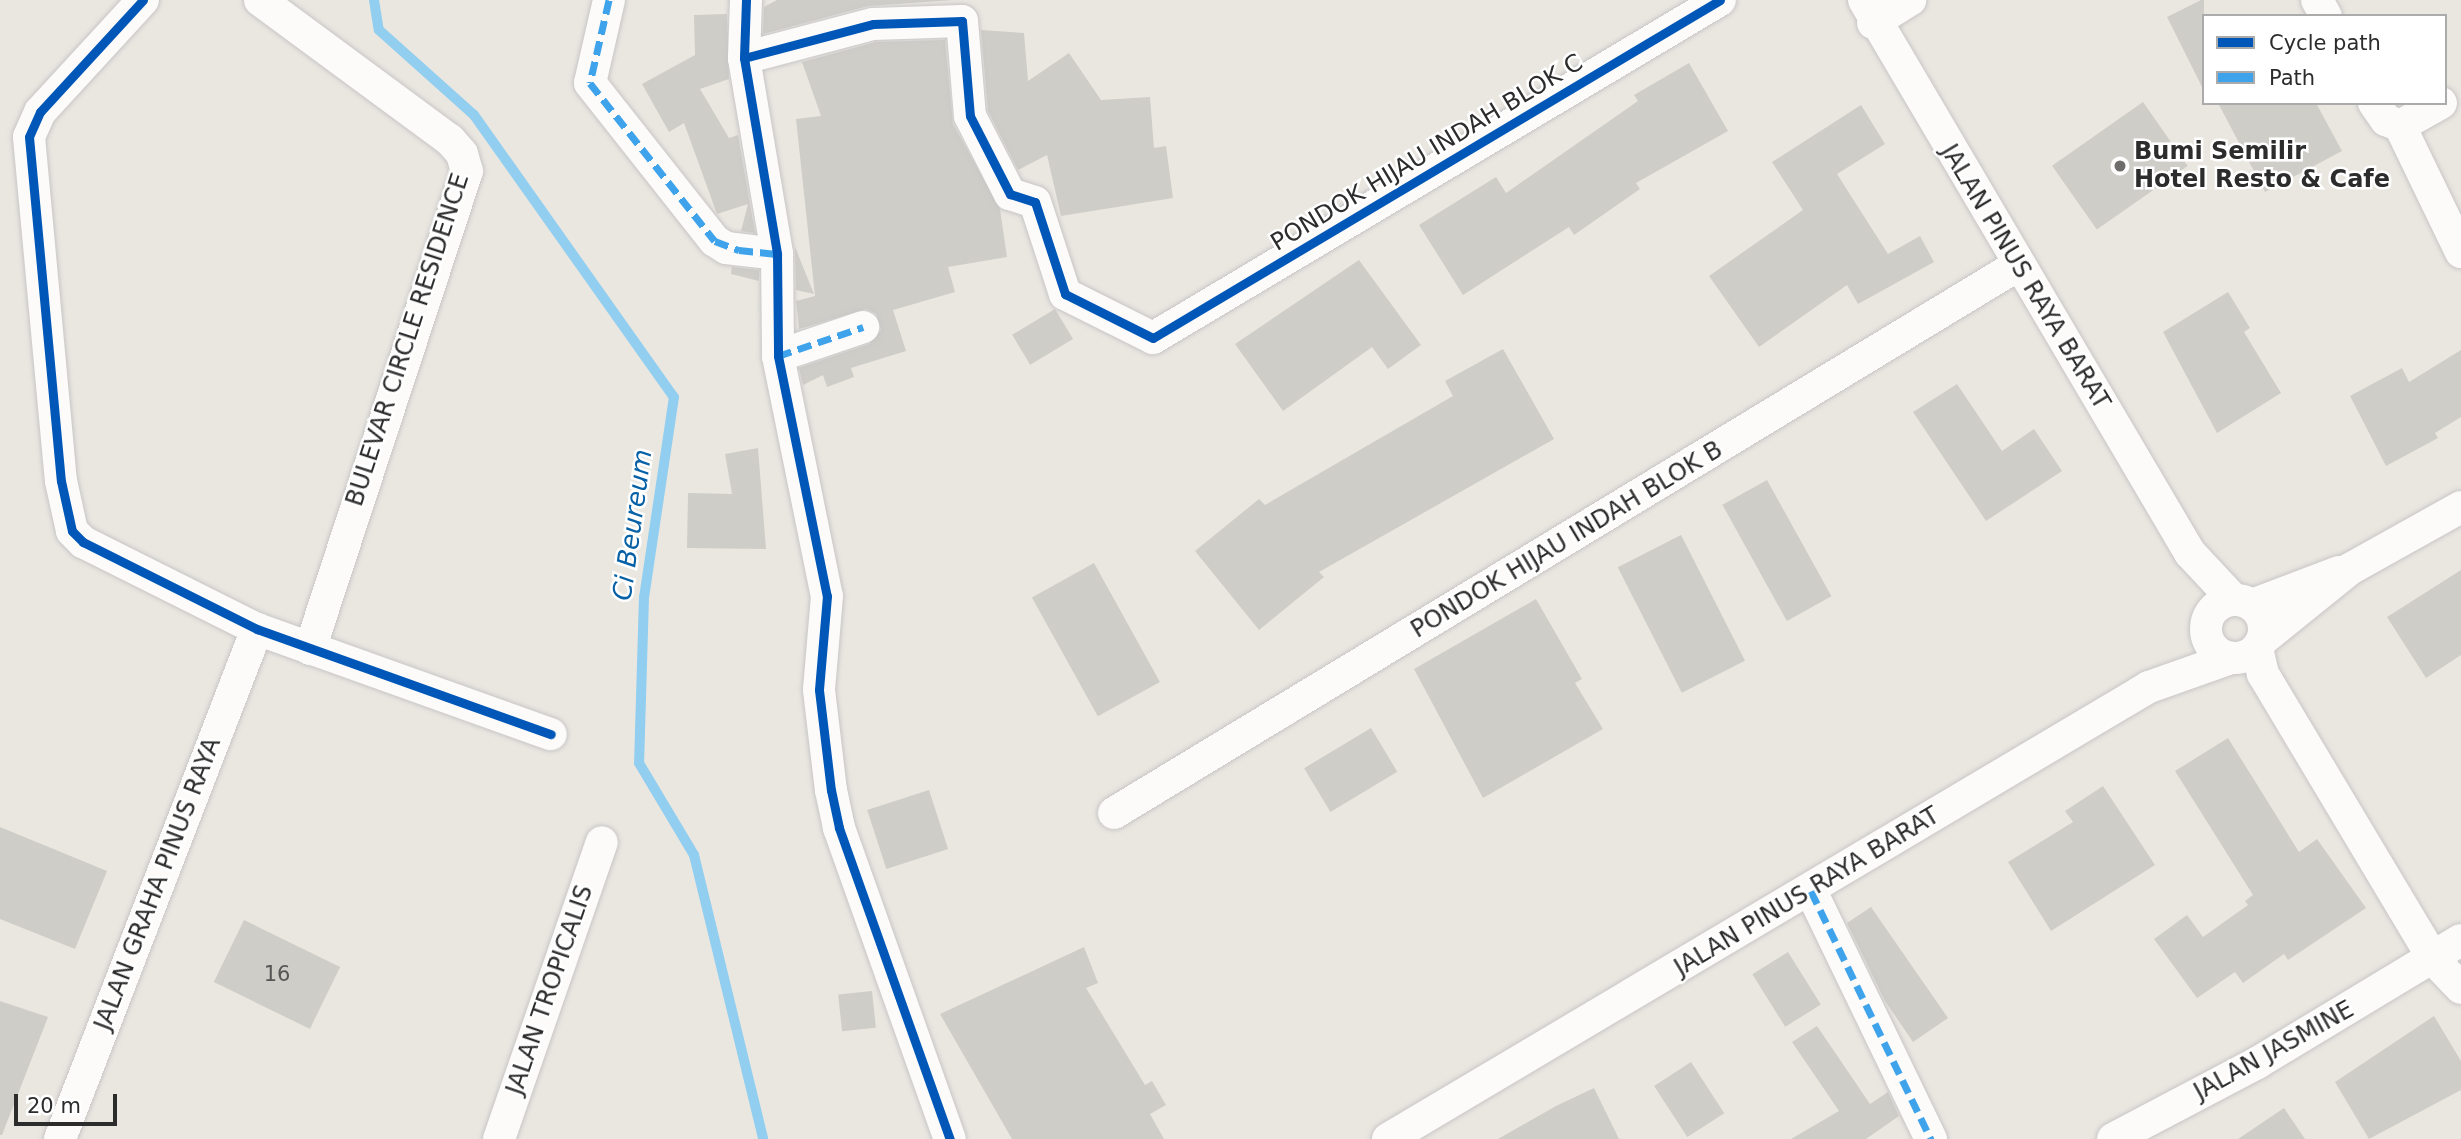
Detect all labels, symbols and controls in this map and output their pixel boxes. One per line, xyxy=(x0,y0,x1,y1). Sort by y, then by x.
legend xyxy=(2202,14,2447,105)
text: Cycle path xyxy=(2269,31,2381,55)
street label: PONDOK HIJAU INDAH BLOK C xyxy=(1266,48,1588,258)
text: Path xyxy=(2269,66,2315,90)
place label: Bumi Semilir Hotel Resto & Cafe xyxy=(2134,138,2390,194)
street label: JALAN PINUS RAYA BARAT xyxy=(1934,139,2116,415)
marker: Bumi Semilir Hotel Resto & Cafe xyxy=(2112,158,2128,174)
street label: BULEVAR CIRCLE RESIDENCE xyxy=(341,170,475,510)
street label: PONDOK HIJAU INDAH BLOK B xyxy=(1406,435,1728,645)
water label: Ci Beureum xyxy=(607,447,659,603)
street label: JALAN GRAHA PINUS RAYA xyxy=(89,734,227,1034)
street label: JALAN PINUS RAYA BARAT xyxy=(1669,801,1945,983)
street label: JALAN TROPICALIS xyxy=(501,881,599,1099)
house number: 16 xyxy=(264,961,290,987)
street label: JALAN JASMINE xyxy=(2189,995,2359,1107)
scale bar xyxy=(18,1080,121,1124)
text: 20 m xyxy=(27,1094,81,1118)

